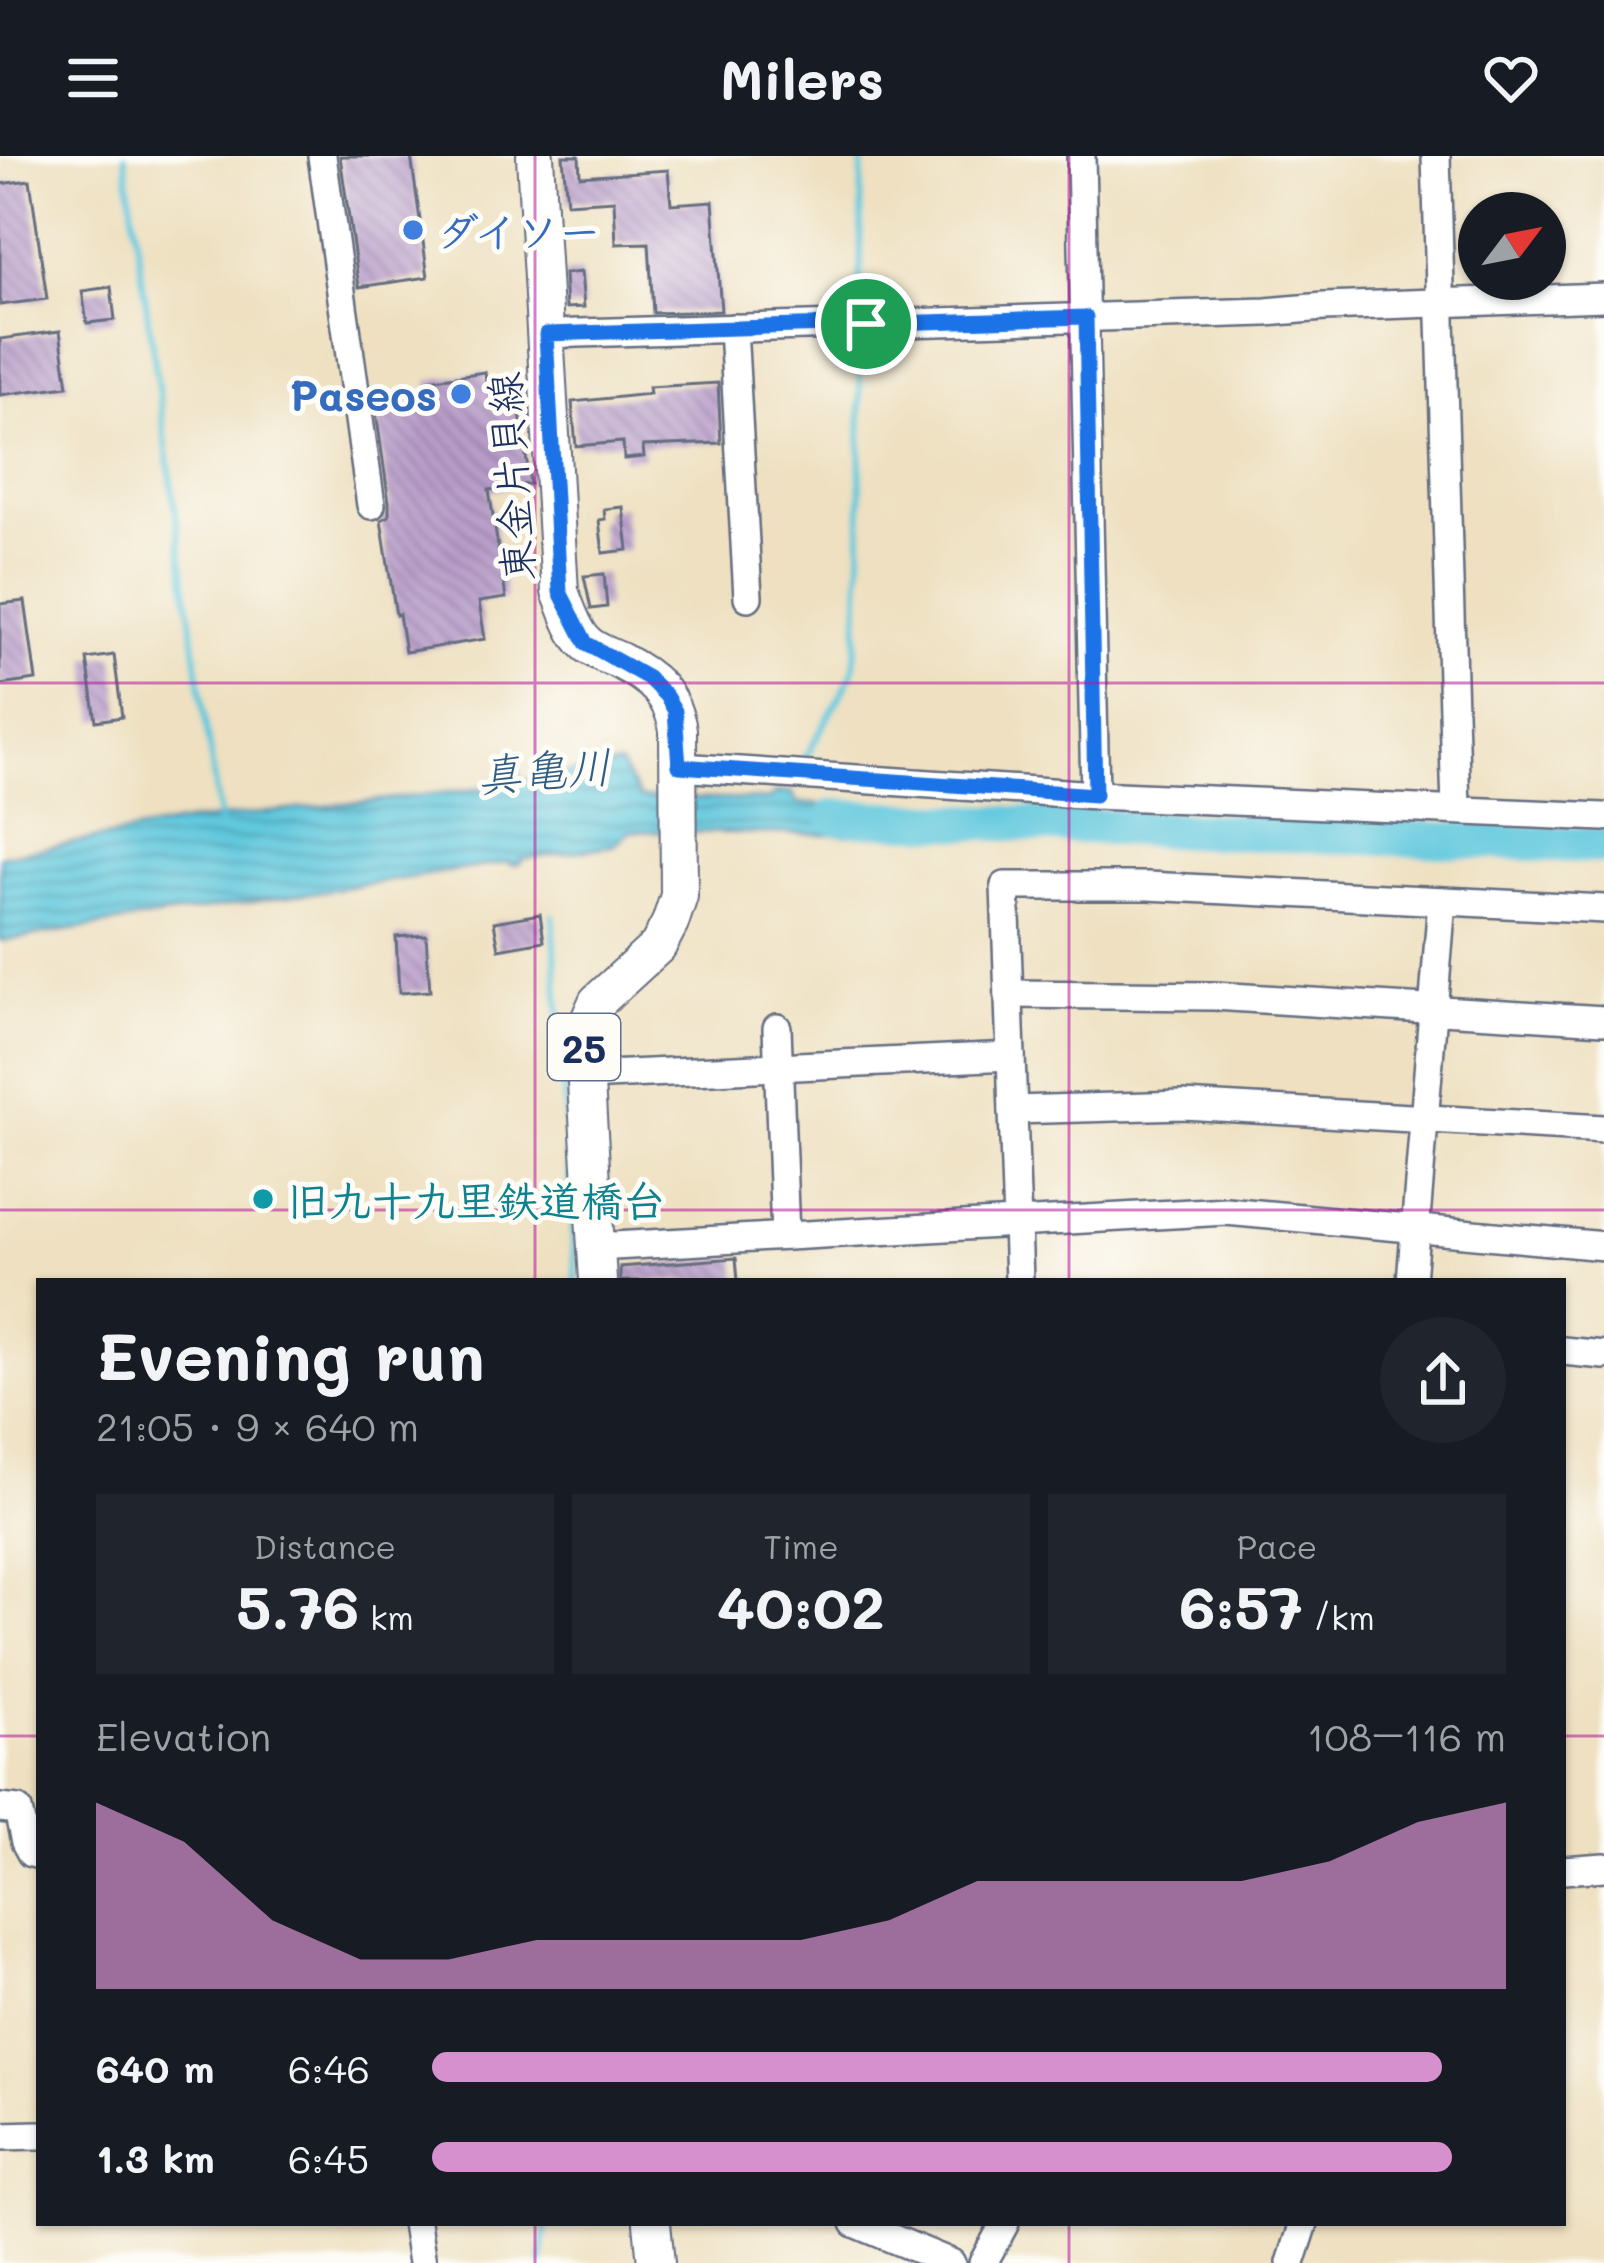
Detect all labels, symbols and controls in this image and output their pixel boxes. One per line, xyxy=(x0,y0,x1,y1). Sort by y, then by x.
text: Milers xyxy=(720,43,884,114)
icon: menu xyxy=(60,45,126,111)
icon: heart xyxy=(1478,45,1544,111)
north arrow xyxy=(1458,192,1566,300)
map controls xyxy=(1458,192,1566,300)
place label: ダイソー xyxy=(437,203,601,258)
marker: ダイソー xyxy=(400,217,426,243)
pin xyxy=(815,273,917,375)
icon: arrive xyxy=(833,291,899,357)
place label: Paseos xyxy=(290,367,437,422)
street label: 東金片貝線 xyxy=(475,370,545,584)
marker: Paseos xyxy=(448,381,474,407)
water label: 真亀川 xyxy=(475,735,613,803)
road number: 25 xyxy=(548,1014,620,1080)
place label: 旧九十九里鉄道橋台 xyxy=(287,1172,665,1227)
marker: 旧九十九里鉄道橋台 xyxy=(250,1186,276,1212)
text: Evening run xyxy=(96,1312,485,1398)
button: share xyxy=(1380,1317,1506,1443)
text: 21:05 · 9 × 640 m xyxy=(96,1400,419,1451)
text: Distance xyxy=(254,1524,396,1567)
text: Time xyxy=(763,1524,839,1567)
text: Pace xyxy=(1237,1524,1317,1567)
text: 5.76 xyxy=(236,1567,359,1645)
text: 40:02 xyxy=(717,1567,885,1645)
text: 6:57 xyxy=(1179,1567,1303,1645)
text: km xyxy=(359,1595,414,1638)
text: /km xyxy=(1303,1595,1375,1638)
text: Elevation xyxy=(96,1710,271,1761)
text: 108–116 m xyxy=(1307,1710,1506,1761)
text: 640 m xyxy=(96,2042,214,2093)
text: 6:46 xyxy=(288,2042,370,2093)
text: 1.3 km xyxy=(96,2132,215,2183)
text: 6:45 xyxy=(288,2132,369,2183)

